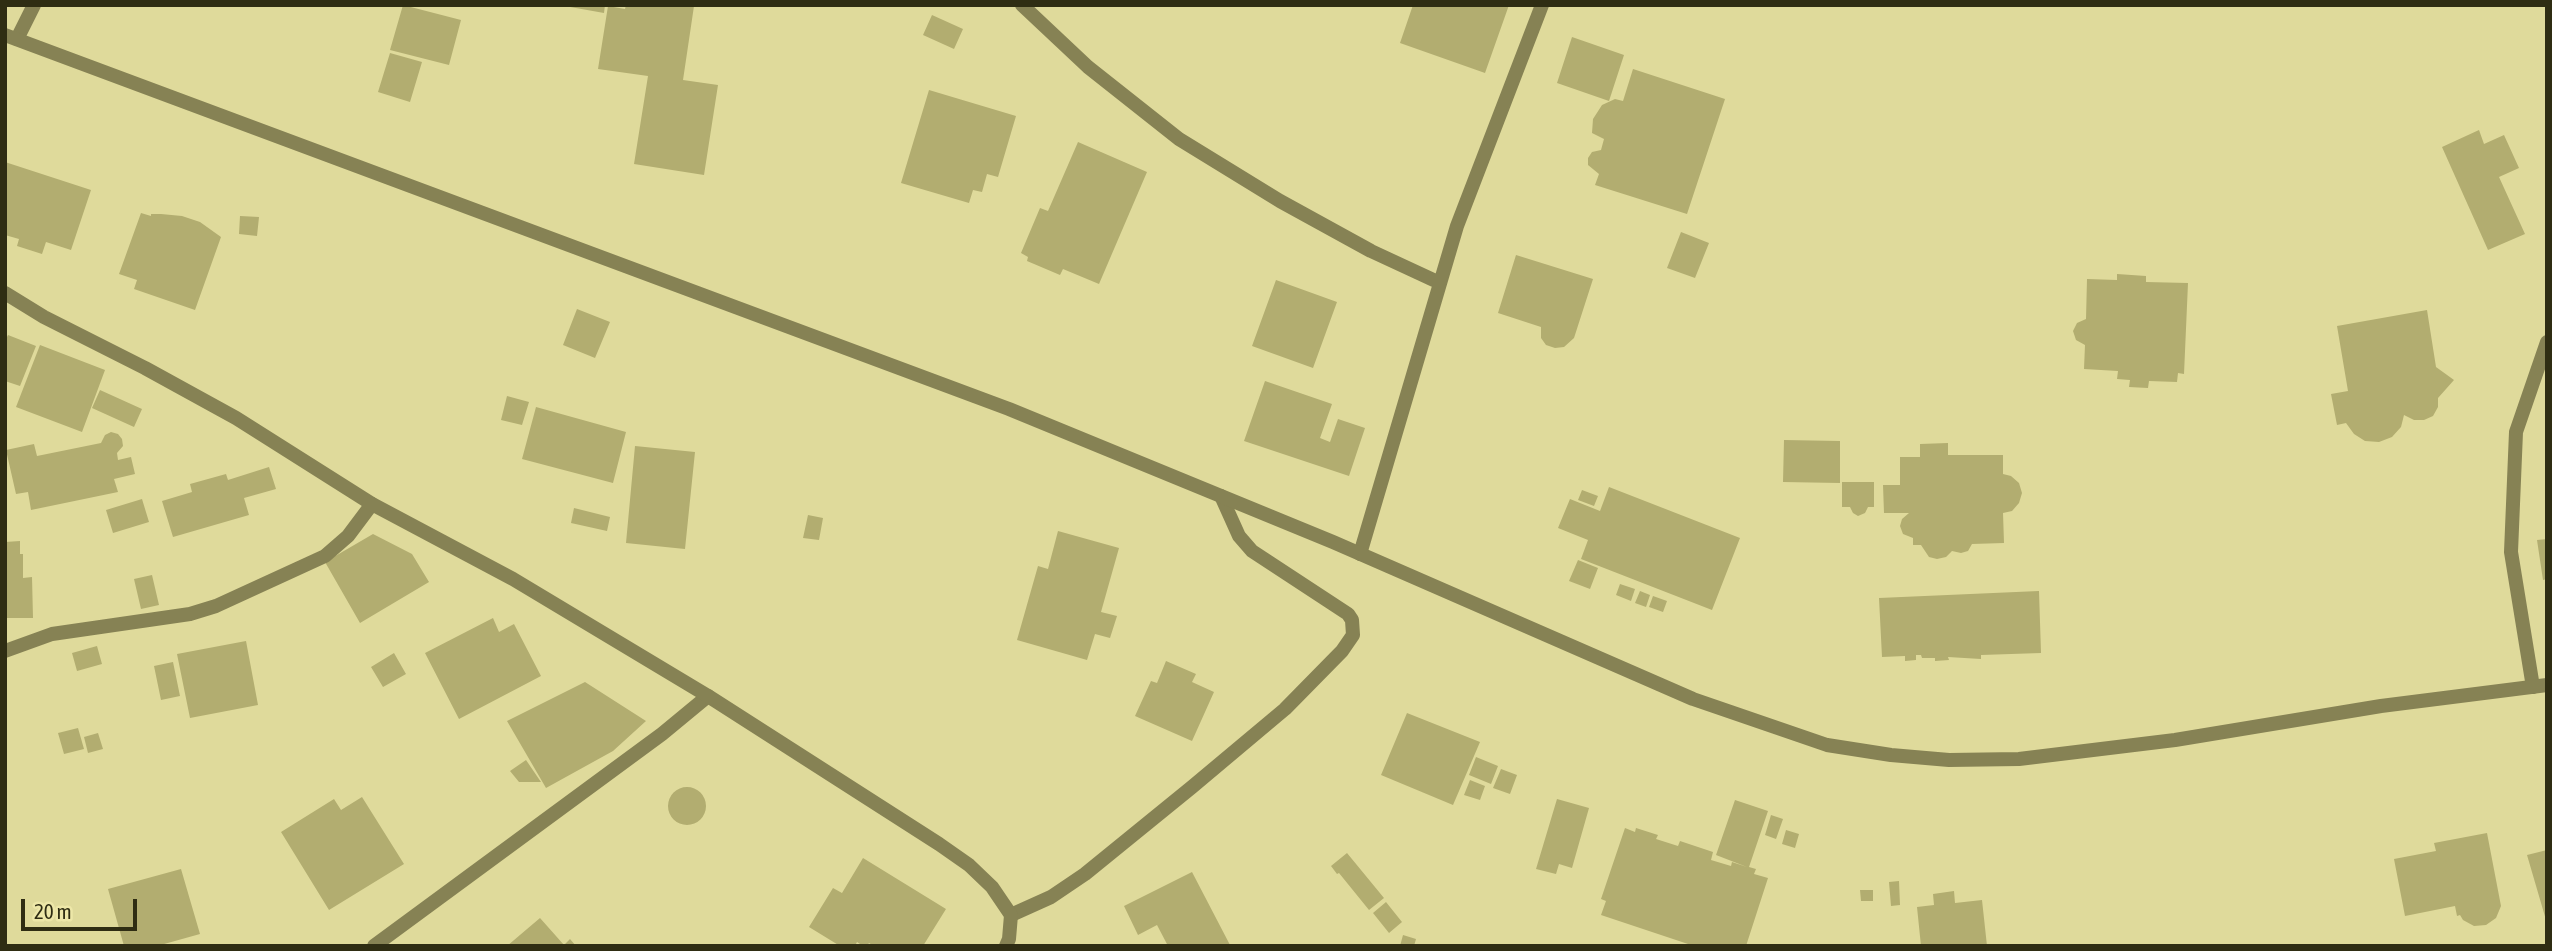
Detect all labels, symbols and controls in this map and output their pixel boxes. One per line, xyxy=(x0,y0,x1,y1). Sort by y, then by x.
scale bar xyxy=(24,884,140,928)
text: 20 m xyxy=(34,899,72,923)

